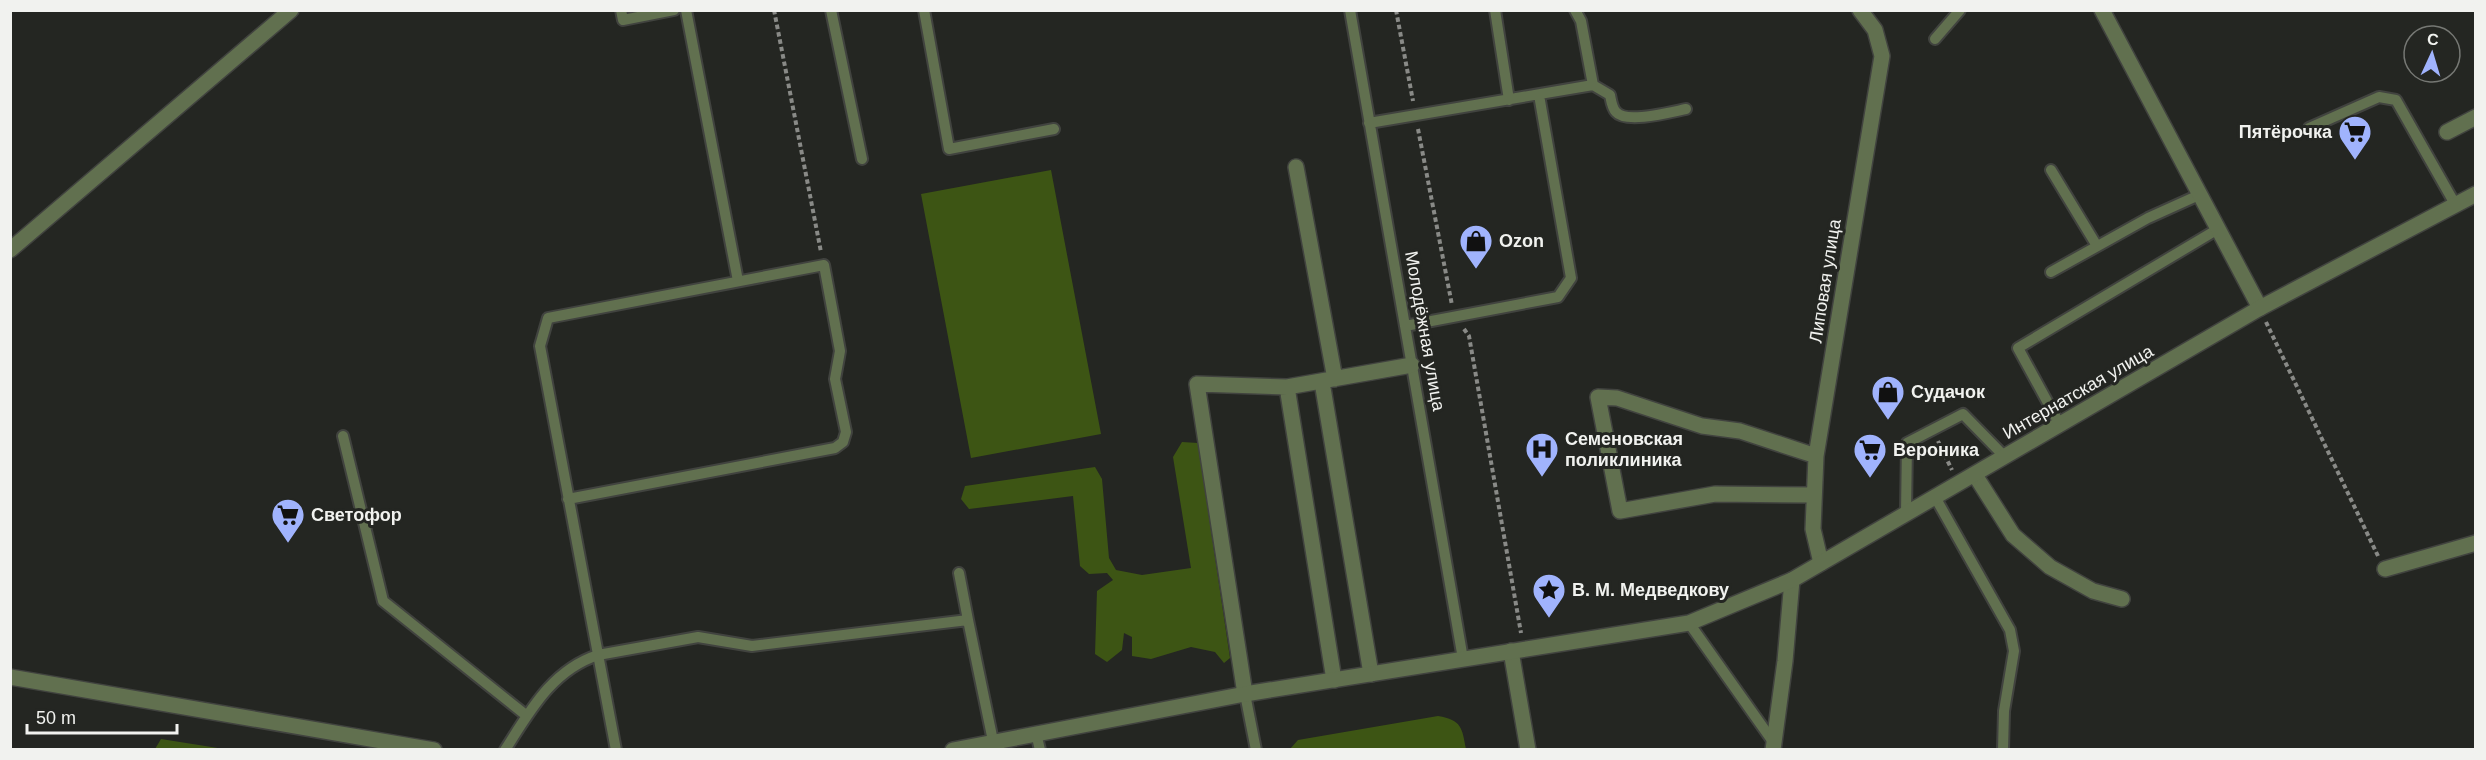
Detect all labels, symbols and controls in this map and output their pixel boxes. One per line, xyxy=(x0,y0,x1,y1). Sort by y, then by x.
north arrow xyxy=(2402,24,2462,84)
text: С xyxy=(2427,31,2440,48)
supermarket icon: Пятёрочка xyxy=(2337,114,2373,161)
place label: Пятёрочка xyxy=(2239,122,2333,142)
street label: Липовая улица xyxy=(1805,217,1845,344)
shop icon: Ozon xyxy=(1458,223,1494,270)
place label: Ozon xyxy=(1499,231,1544,251)
street label: Молодёжная улица xyxy=(1401,250,1449,413)
street label: Интернатская улица xyxy=(1999,340,2157,443)
shop icon: Судачок xyxy=(1870,374,1906,421)
place label: Судачок xyxy=(1911,382,1986,402)
place label: Семеновская поликлиника xyxy=(1565,429,1683,470)
hospital icon: Семеновская поликлиника xyxy=(1524,431,1560,478)
supermarket icon: Вероника xyxy=(1852,432,1888,479)
place label: Вероника xyxy=(1893,440,1980,460)
supermarket icon: Светофор xyxy=(270,497,306,544)
place label: Светофор xyxy=(311,505,402,525)
place icon: В. М. Медведкову xyxy=(1531,572,1567,619)
place label: В. М. Медведкову xyxy=(1572,580,1729,600)
scale bar xyxy=(27,697,177,735)
text: 50 m xyxy=(36,708,76,728)

